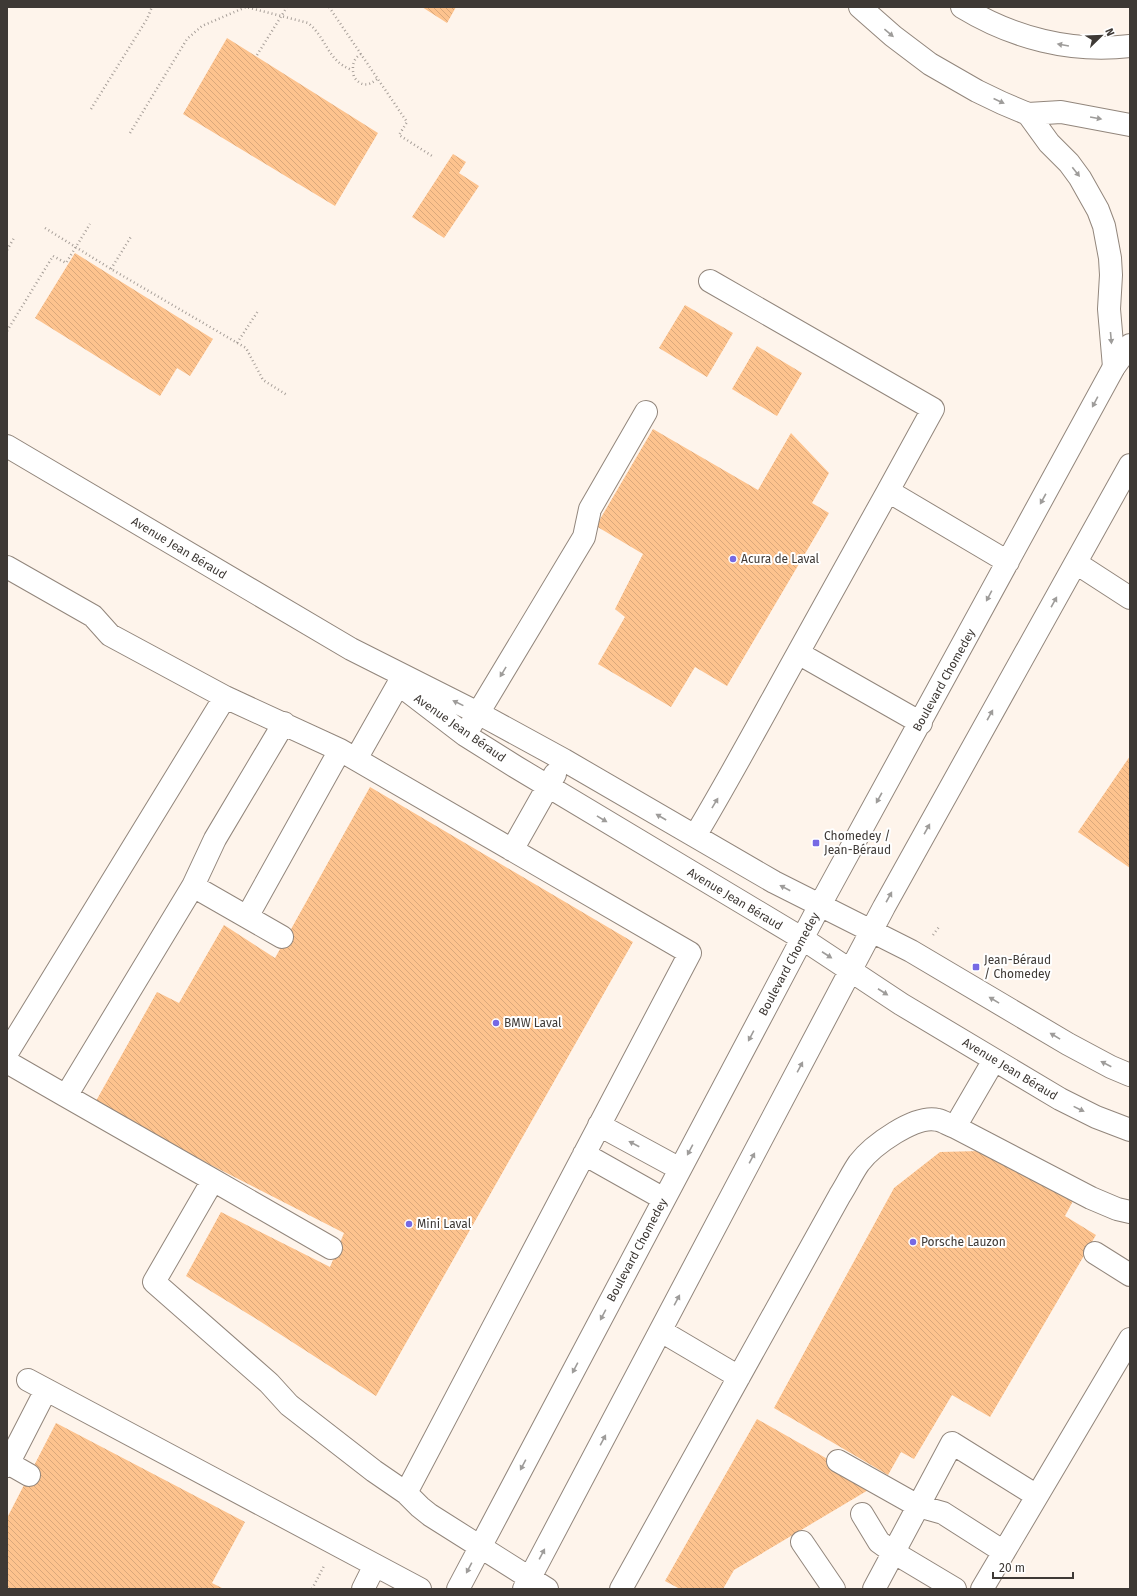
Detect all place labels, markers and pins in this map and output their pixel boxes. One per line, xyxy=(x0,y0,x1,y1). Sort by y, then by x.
place label: Acura de Laval xyxy=(741,552,820,566)
marker: Acura de Laval xyxy=(728,554,738,564)
place label: Chomedey / Jean-Béraud xyxy=(824,829,891,857)
marker: Chomedey / Jean-Béraud xyxy=(811,838,821,848)
place label: Jean-Béraud / Chomedey xyxy=(984,953,1051,981)
marker: Jean-Béraud / Chomedey xyxy=(971,962,981,972)
place label: BMW Laval xyxy=(504,1016,562,1030)
marker: BMW Laval xyxy=(491,1018,501,1028)
place label: Mini Laval xyxy=(417,1217,472,1231)
marker: Mini Laval xyxy=(404,1219,414,1229)
place label: Porsche Lauzon xyxy=(921,1235,1006,1249)
marker: Porsche Lauzon xyxy=(908,1237,918,1247)

